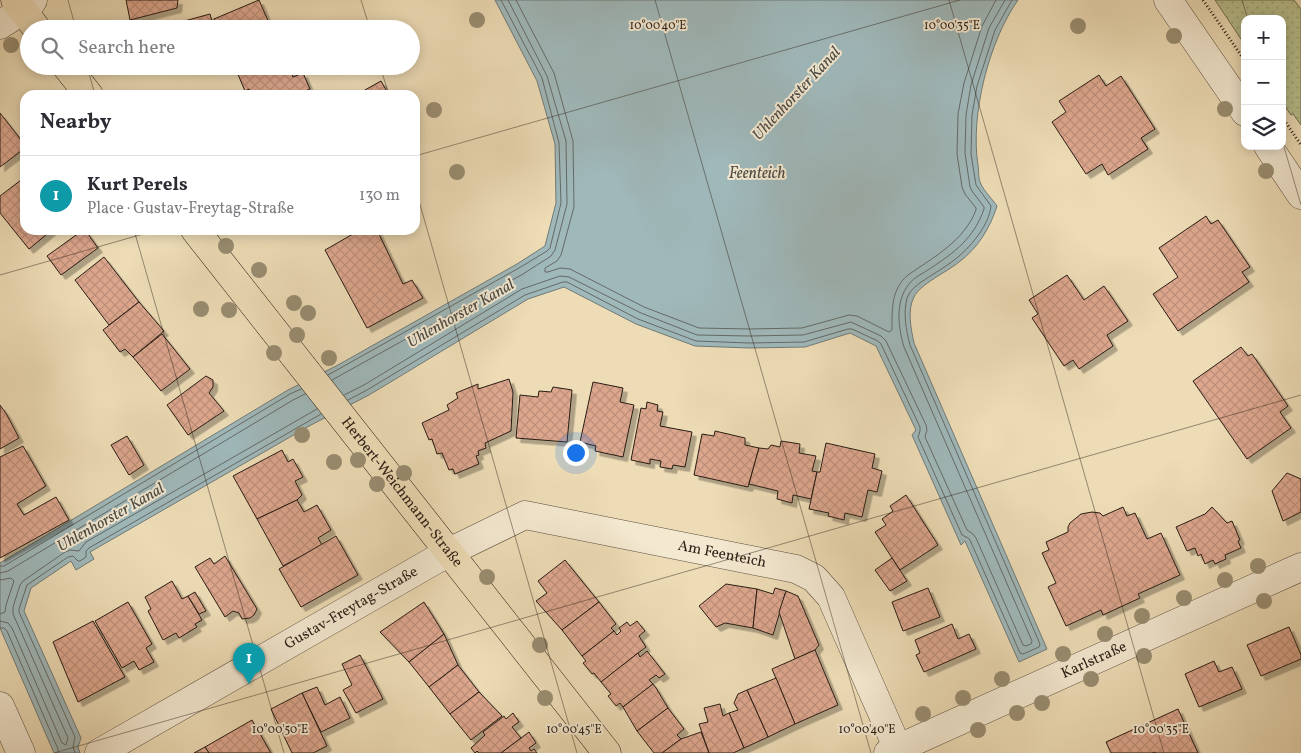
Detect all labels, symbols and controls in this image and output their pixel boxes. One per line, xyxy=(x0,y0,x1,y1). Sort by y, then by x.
map controls xyxy=(1241,15,1286,150)
button: + xyxy=(1241,15,1286,60)
text: 10°00'40"E xyxy=(630,18,686,34)
text: 10°00'35"E xyxy=(924,18,980,34)
search box xyxy=(20,20,420,75)
icon: search xyxy=(38,34,66,62)
text: Search here xyxy=(78,35,175,61)
water label: Uhlenhorster Kanal xyxy=(748,42,846,146)
button: − xyxy=(1241,60,1286,105)
button: layers xyxy=(1241,105,1286,150)
text: Nearby xyxy=(40,108,111,137)
water label: Feenteich xyxy=(729,163,785,185)
text: Kurt Perels xyxy=(87,172,188,198)
text: 1 xyxy=(53,185,59,207)
text: 130 m xyxy=(359,185,400,207)
text: Place · Gustav-Freytag-Straße xyxy=(87,198,294,220)
water label: Uhlenhorster Kanal xyxy=(403,274,519,354)
street label: Herbert-Weichmann-Straße xyxy=(336,413,467,572)
your location xyxy=(563,440,589,466)
water label: Uhlenhorster Kanal xyxy=(53,478,169,558)
street label: Am Feenteich xyxy=(676,535,768,573)
street label: Gustav-Freytag-Straße xyxy=(281,561,422,655)
street label: Karlstraße xyxy=(1058,636,1130,684)
pin: 1 xyxy=(233,643,265,684)
text: 10°00'50"E xyxy=(252,722,308,738)
text: 10°00'45"E xyxy=(546,722,602,738)
text: 10°00'40"E xyxy=(839,722,895,738)
text: 10°00'35"E xyxy=(1133,722,1189,738)

